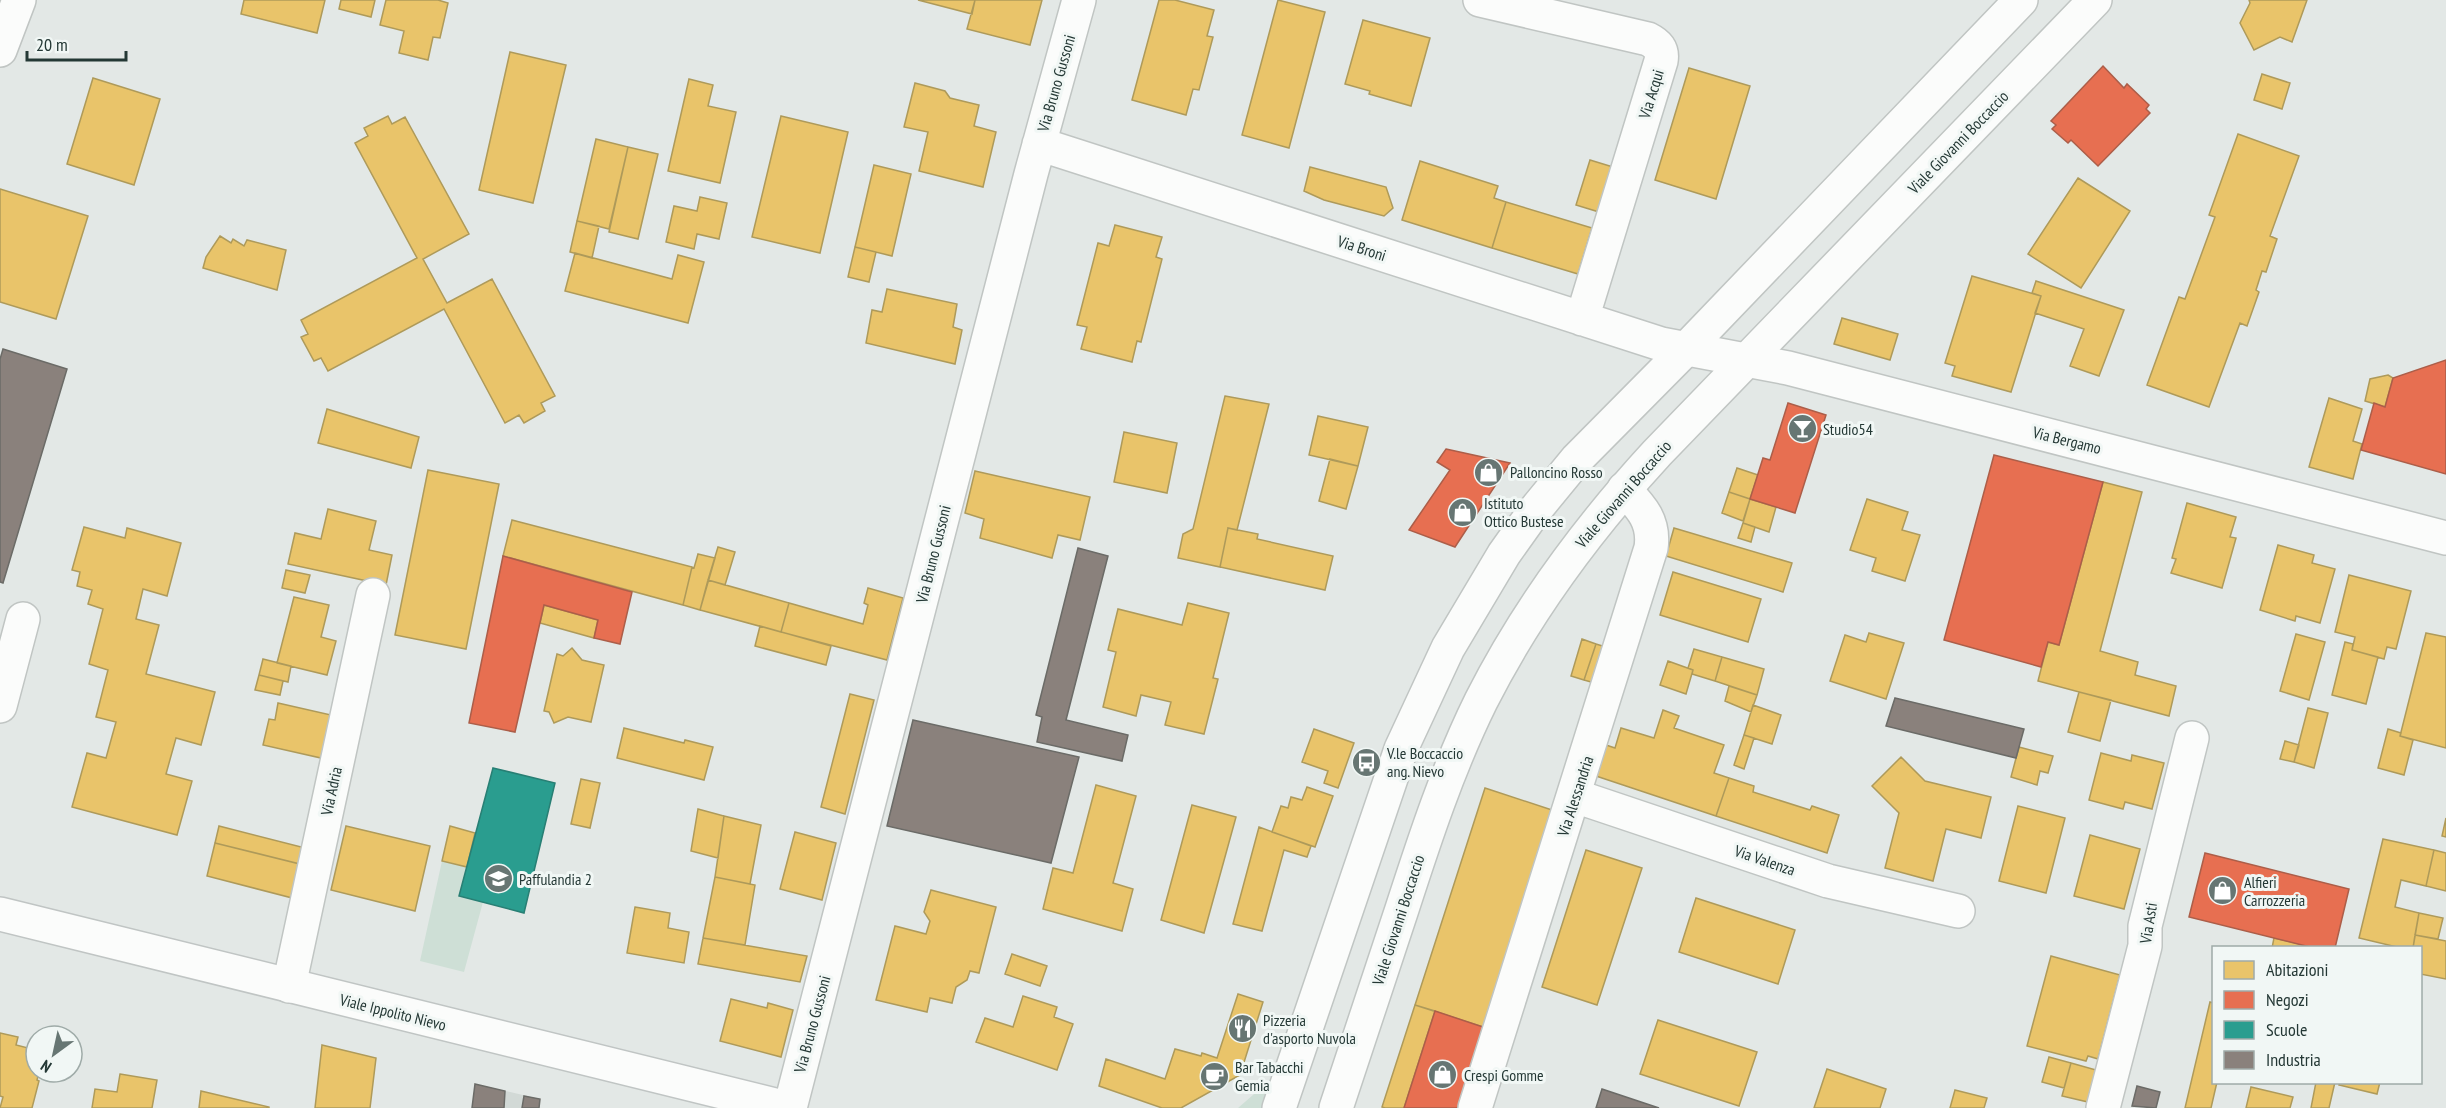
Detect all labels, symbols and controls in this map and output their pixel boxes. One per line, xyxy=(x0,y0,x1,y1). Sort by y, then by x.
scale bar xyxy=(27,24,126,62)
street label: Via Bruno Gussoni xyxy=(1032,32,1079,135)
text: 20 m xyxy=(36,33,68,56)
street label: Via Acqui xyxy=(1634,67,1668,122)
street label: Viale Giovanni Boccaccio xyxy=(1903,86,2013,199)
street label: Via Broni xyxy=(1334,230,1389,265)
bar icon: Studio54 xyxy=(1786,413,1818,445)
place label: Studio54 xyxy=(1823,419,1873,439)
street label: Via Bergamo xyxy=(2030,422,2103,458)
street label: Viale Giovanni Boccaccio xyxy=(1570,436,1675,553)
shop icon: Palloncino Rosso xyxy=(1473,456,1505,488)
place label: Palloncino Rosso xyxy=(1510,462,1603,482)
place label: Istituto Ottico Bustese xyxy=(1484,493,1564,531)
shop icon: Istituto Ottico Bustese xyxy=(1447,496,1479,528)
street label: Via Bruno Gussoni xyxy=(911,503,955,606)
place label: V.le Boccaccio ang. Nievo xyxy=(1386,743,1463,781)
bus stop icon: V.le Boccaccio ang. Nievo xyxy=(1350,746,1382,778)
street label: Via Alessandria xyxy=(1552,753,1597,840)
street label: Via Adria xyxy=(316,765,346,818)
street label: Via Valenza xyxy=(1731,840,1798,880)
street label: Viale Giovanni Boccaccio xyxy=(1367,852,1429,989)
school or university icon: Paffulandia 2 xyxy=(482,863,514,895)
place label: Paffulandia 2 xyxy=(519,869,592,889)
place label: Alfieri Carrozzeria xyxy=(2244,872,2305,910)
shop icon: Alfieri Carrozzeria xyxy=(2207,875,2239,907)
street label: Via Asti xyxy=(2135,901,2161,946)
legend xyxy=(2212,946,2422,1084)
text: Abitazioni xyxy=(2266,958,2328,981)
street label: Via Bruno Gussoni xyxy=(789,973,835,1076)
text: Negozi xyxy=(2266,988,2309,1011)
street label: Viale Ippolito Nievo xyxy=(337,989,448,1035)
place label: Pizzeria d'asporto Nuvola xyxy=(1263,1010,1356,1048)
restaurant icon: Pizzeria d'asporto Nuvola xyxy=(1226,1013,1258,1045)
text: Scuole xyxy=(2266,1018,2307,1041)
north arrow xyxy=(24,1024,84,1084)
text: Industria xyxy=(2266,1048,2321,1071)
text: N xyxy=(37,1056,55,1077)
place label: Bar Tabacchi Gemia xyxy=(1235,1057,1303,1095)
shop icon: Crespi Gomme xyxy=(1427,1059,1459,1091)
cafe icon: Bar Tabacchi Gemia xyxy=(1198,1060,1230,1092)
place label: Crespi Gomme xyxy=(1464,1065,1544,1085)

